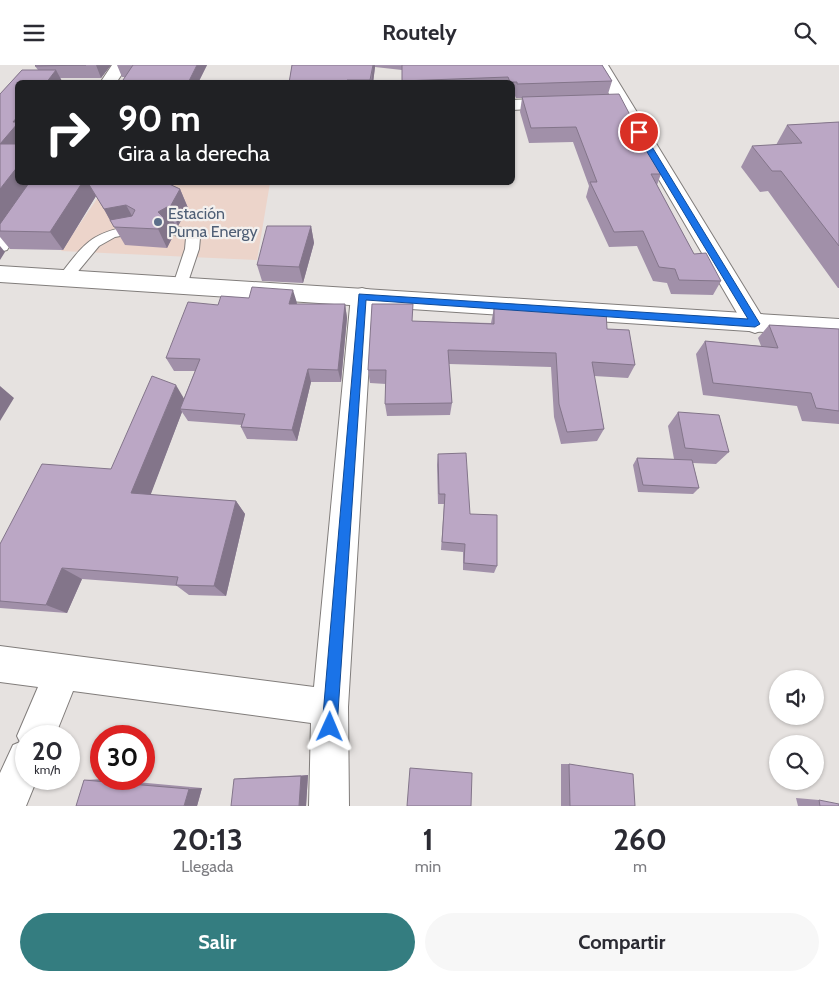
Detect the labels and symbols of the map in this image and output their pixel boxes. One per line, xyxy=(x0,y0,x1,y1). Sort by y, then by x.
pin xyxy=(618,111,660,153)
place label: Estación Puma Energy xyxy=(168,204,258,241)
marker: Estación Puma Energy xyxy=(152,216,164,228)
position arrow xyxy=(303,700,355,752)
speed limit sign: 30 xyxy=(90,725,155,790)

